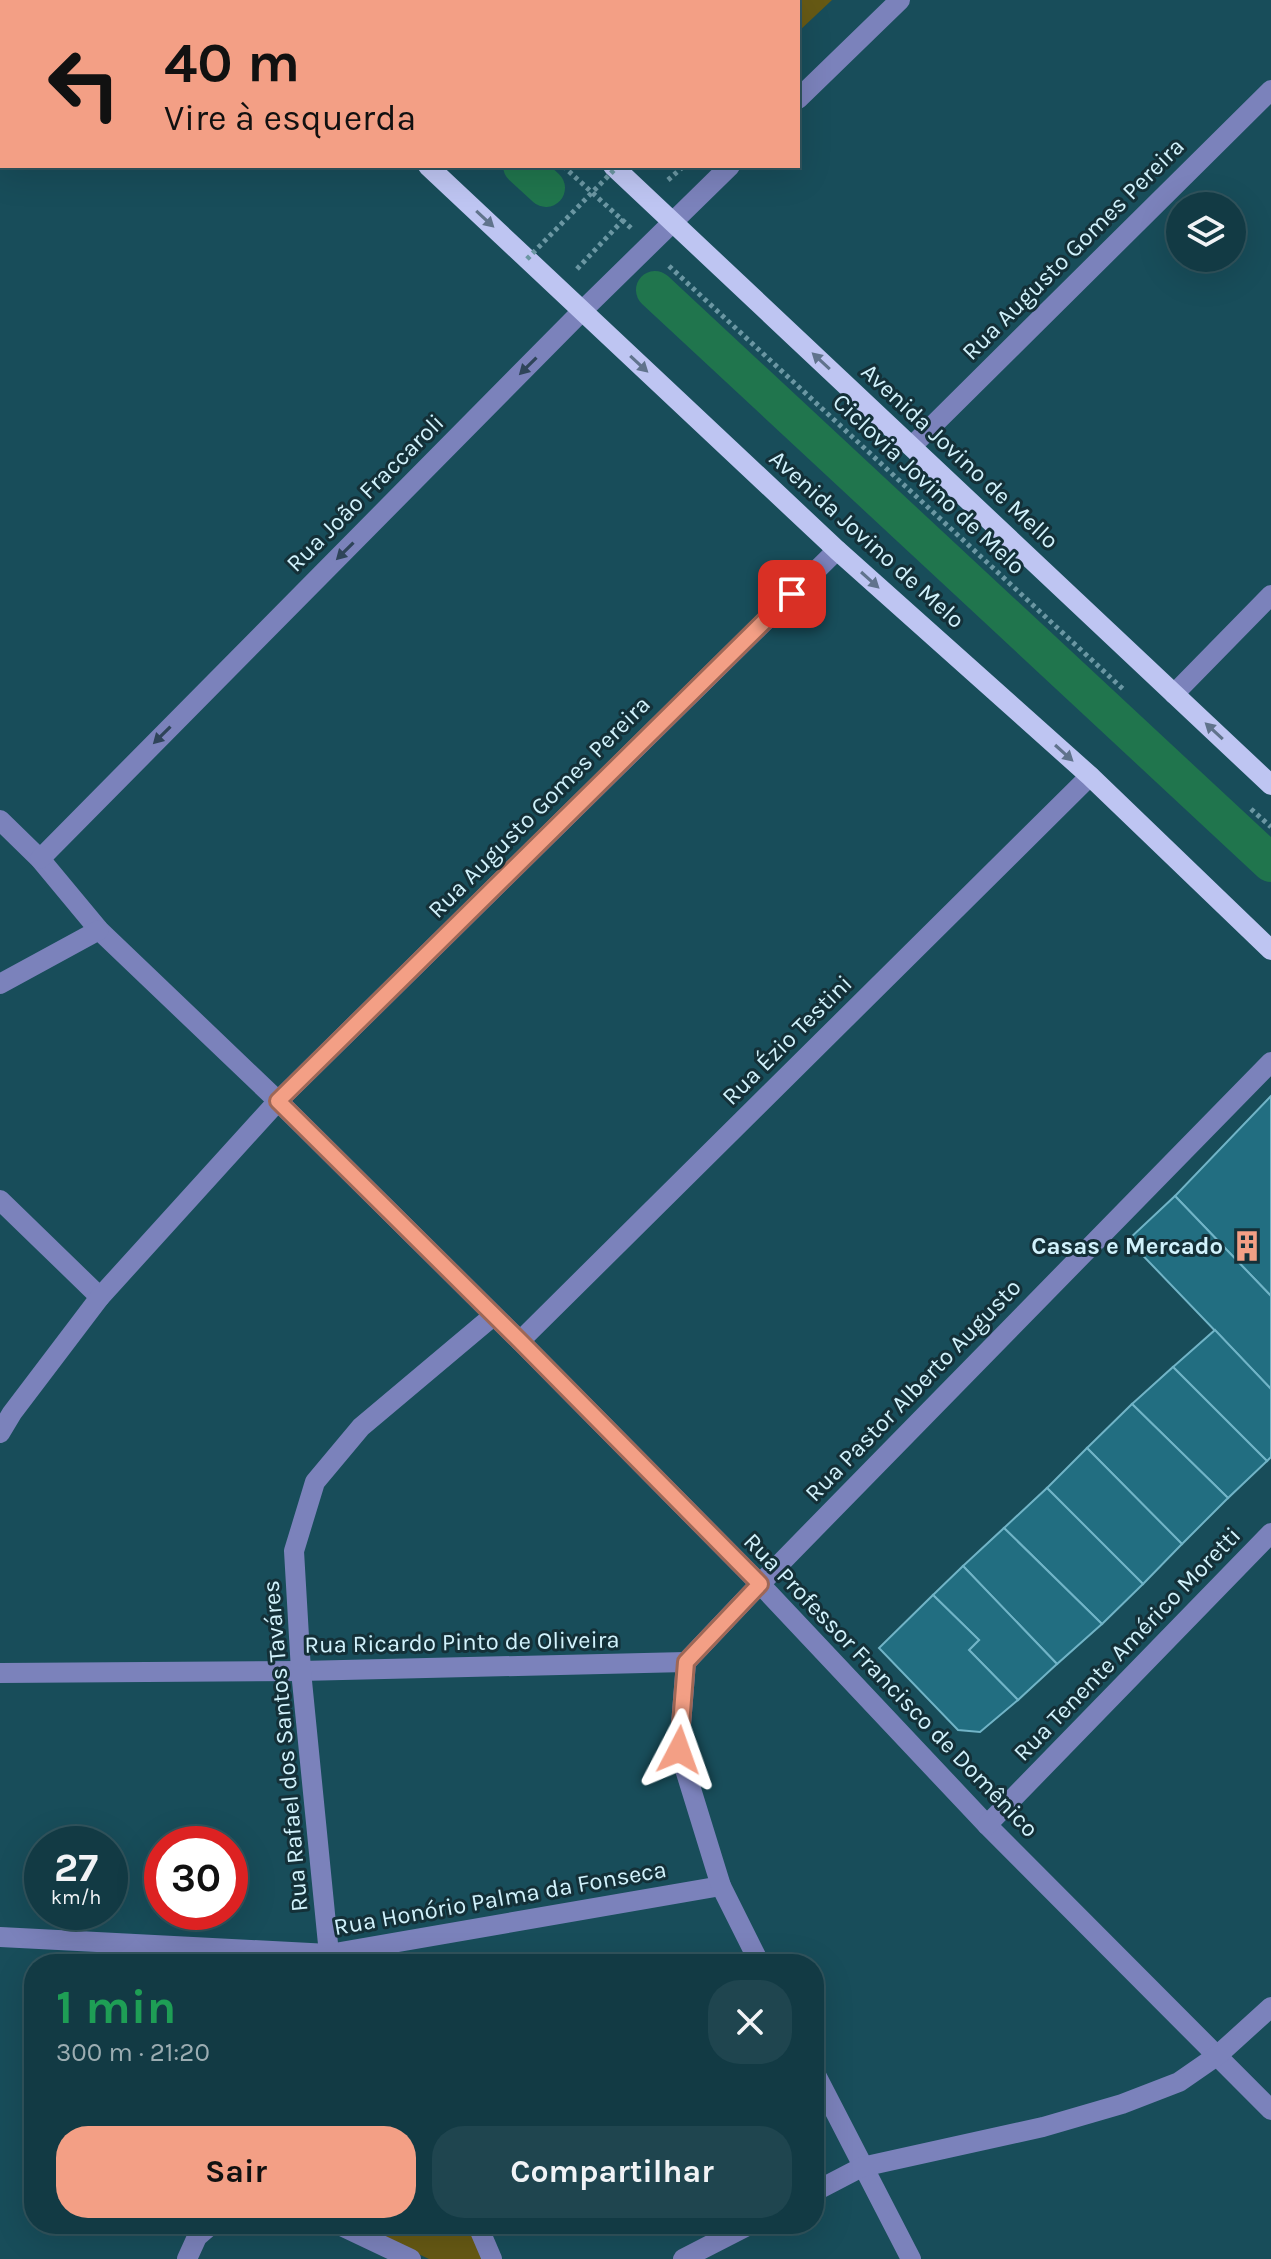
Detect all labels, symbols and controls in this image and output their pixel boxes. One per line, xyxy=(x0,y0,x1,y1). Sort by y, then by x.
text: 40 m xyxy=(164,30,300,95)
icon: left xyxy=(32,32,136,136)
text: Vire à esquerda xyxy=(164,97,416,139)
street label: Rua Augusto Gomes Pereira xyxy=(956,132,1190,366)
map controls xyxy=(1166,192,1246,272)
button: layers xyxy=(1166,192,1246,272)
one-way arrow xyxy=(475,210,494,228)
one-way arrow xyxy=(812,353,831,371)
one-way arrow xyxy=(630,354,649,372)
one-way arrow xyxy=(519,356,538,375)
street label: Avenida Jovino de Mello xyxy=(856,357,1064,555)
street label: Ciclovia Jovino de Melo xyxy=(827,388,1031,580)
street label: Rua João Fraccaroli xyxy=(280,408,450,578)
street label: Avenida Jovino de Melo xyxy=(764,444,970,634)
one-way arrow xyxy=(336,541,355,559)
pin xyxy=(758,560,826,628)
one-way arrow xyxy=(860,570,879,588)
icon: arrive xyxy=(770,572,814,616)
street label: Rua Augusto Gomes Pereira xyxy=(422,690,656,924)
one-way arrow xyxy=(1205,723,1224,741)
one-way arrow xyxy=(153,725,172,744)
one-way arrow xyxy=(1053,744,1073,761)
street label: Rua Ézio Testini xyxy=(716,969,858,1111)
building icon: Casas e Mercado xyxy=(1230,1229,1264,1263)
place label: Casas e Mercado xyxy=(1031,1232,1223,1260)
street label: Rua Pastor Alberto Augusto xyxy=(799,1273,1027,1507)
street label: Rua Tenente Américo Moretti xyxy=(1008,1521,1246,1767)
street label: Rua Professor Francisco de Domênico xyxy=(738,1527,1044,1843)
street label: Rua Rafael dos Santos Taváres xyxy=(257,1579,313,1913)
street label: Rua Ricardo Pinto de Oliveira xyxy=(304,1625,620,1659)
position arrow xyxy=(637,1708,721,1792)
speed limit sign: 30 xyxy=(144,1826,248,1930)
text: 27 xyxy=(54,1844,98,1891)
street label: Rua Honório Palma da Fonseca xyxy=(331,1855,669,1941)
text: km/h xyxy=(51,1886,101,1909)
text: 1 min xyxy=(56,1979,176,2035)
button: close xyxy=(708,1980,792,2064)
text: 300 m · 21:20 xyxy=(56,2037,210,2068)
button: Sair xyxy=(56,2126,416,2218)
button: Compartilhar xyxy=(432,2126,792,2218)

